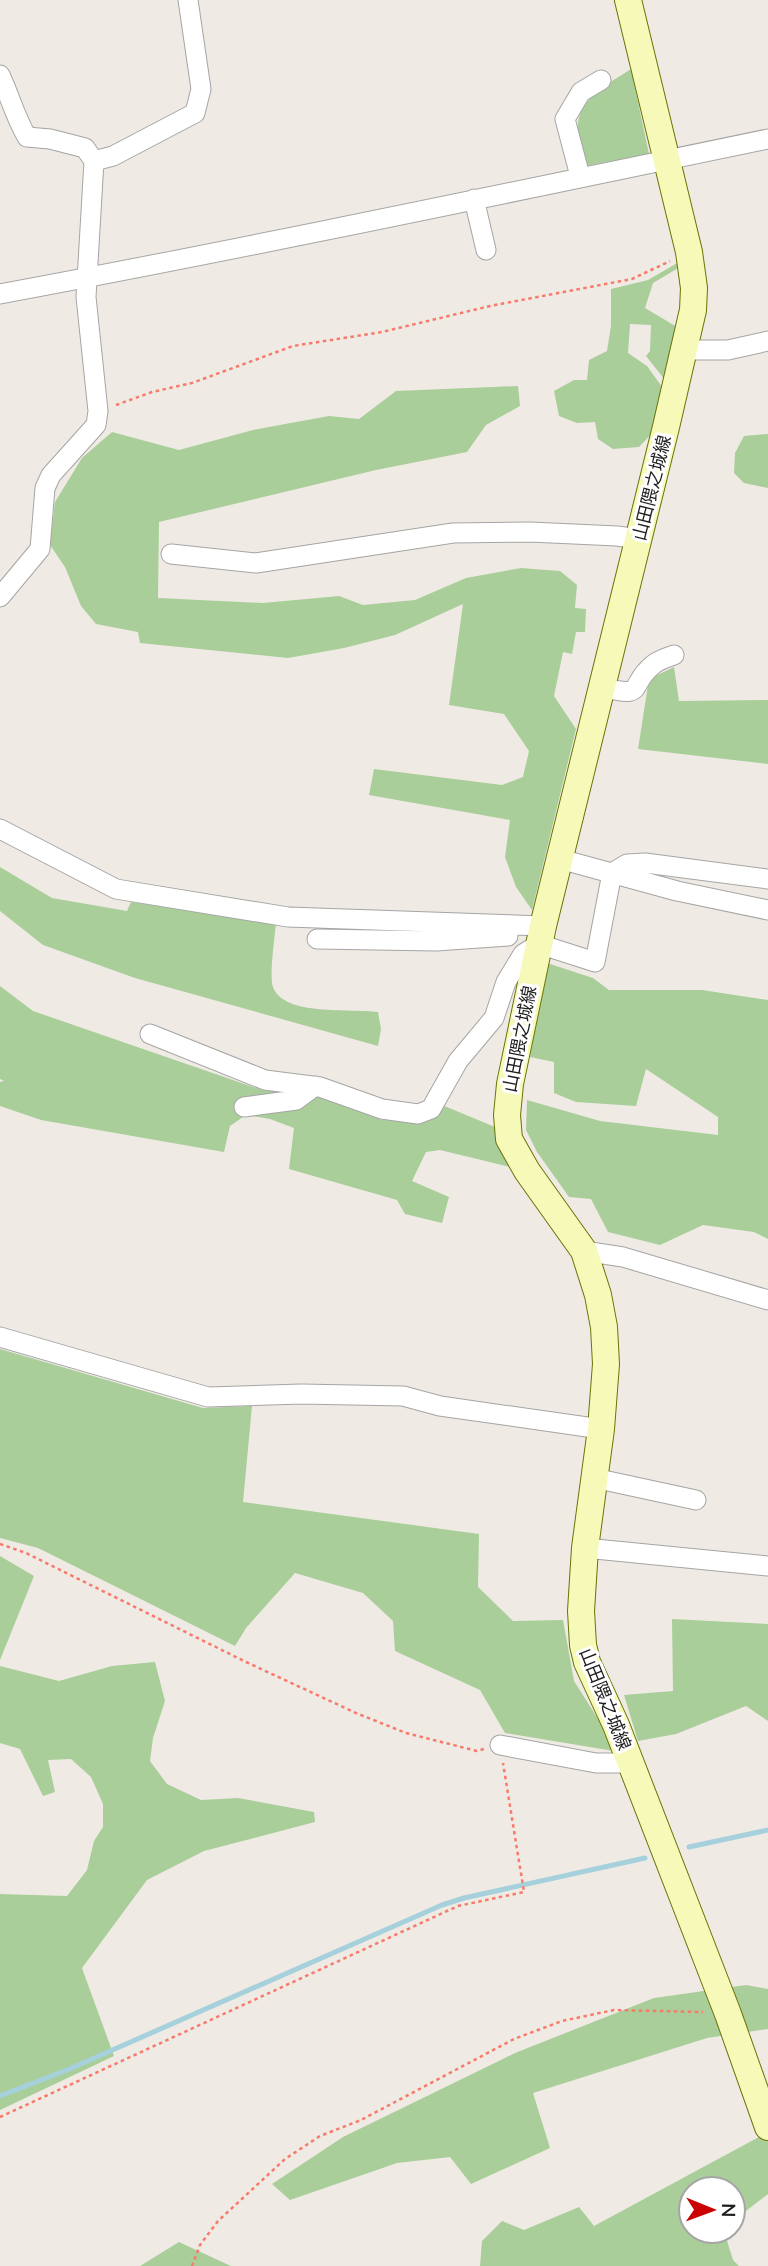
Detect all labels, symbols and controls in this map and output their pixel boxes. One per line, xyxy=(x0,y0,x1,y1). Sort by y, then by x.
street label: 山田隈之城線 xyxy=(627,433,677,543)
street label: 山田隈之城線 xyxy=(498,984,542,1094)
street label: 山田隈之城線 xyxy=(574,1644,636,1754)
north arrow xyxy=(677,2175,747,2245)
text: N xyxy=(715,2203,741,2218)

